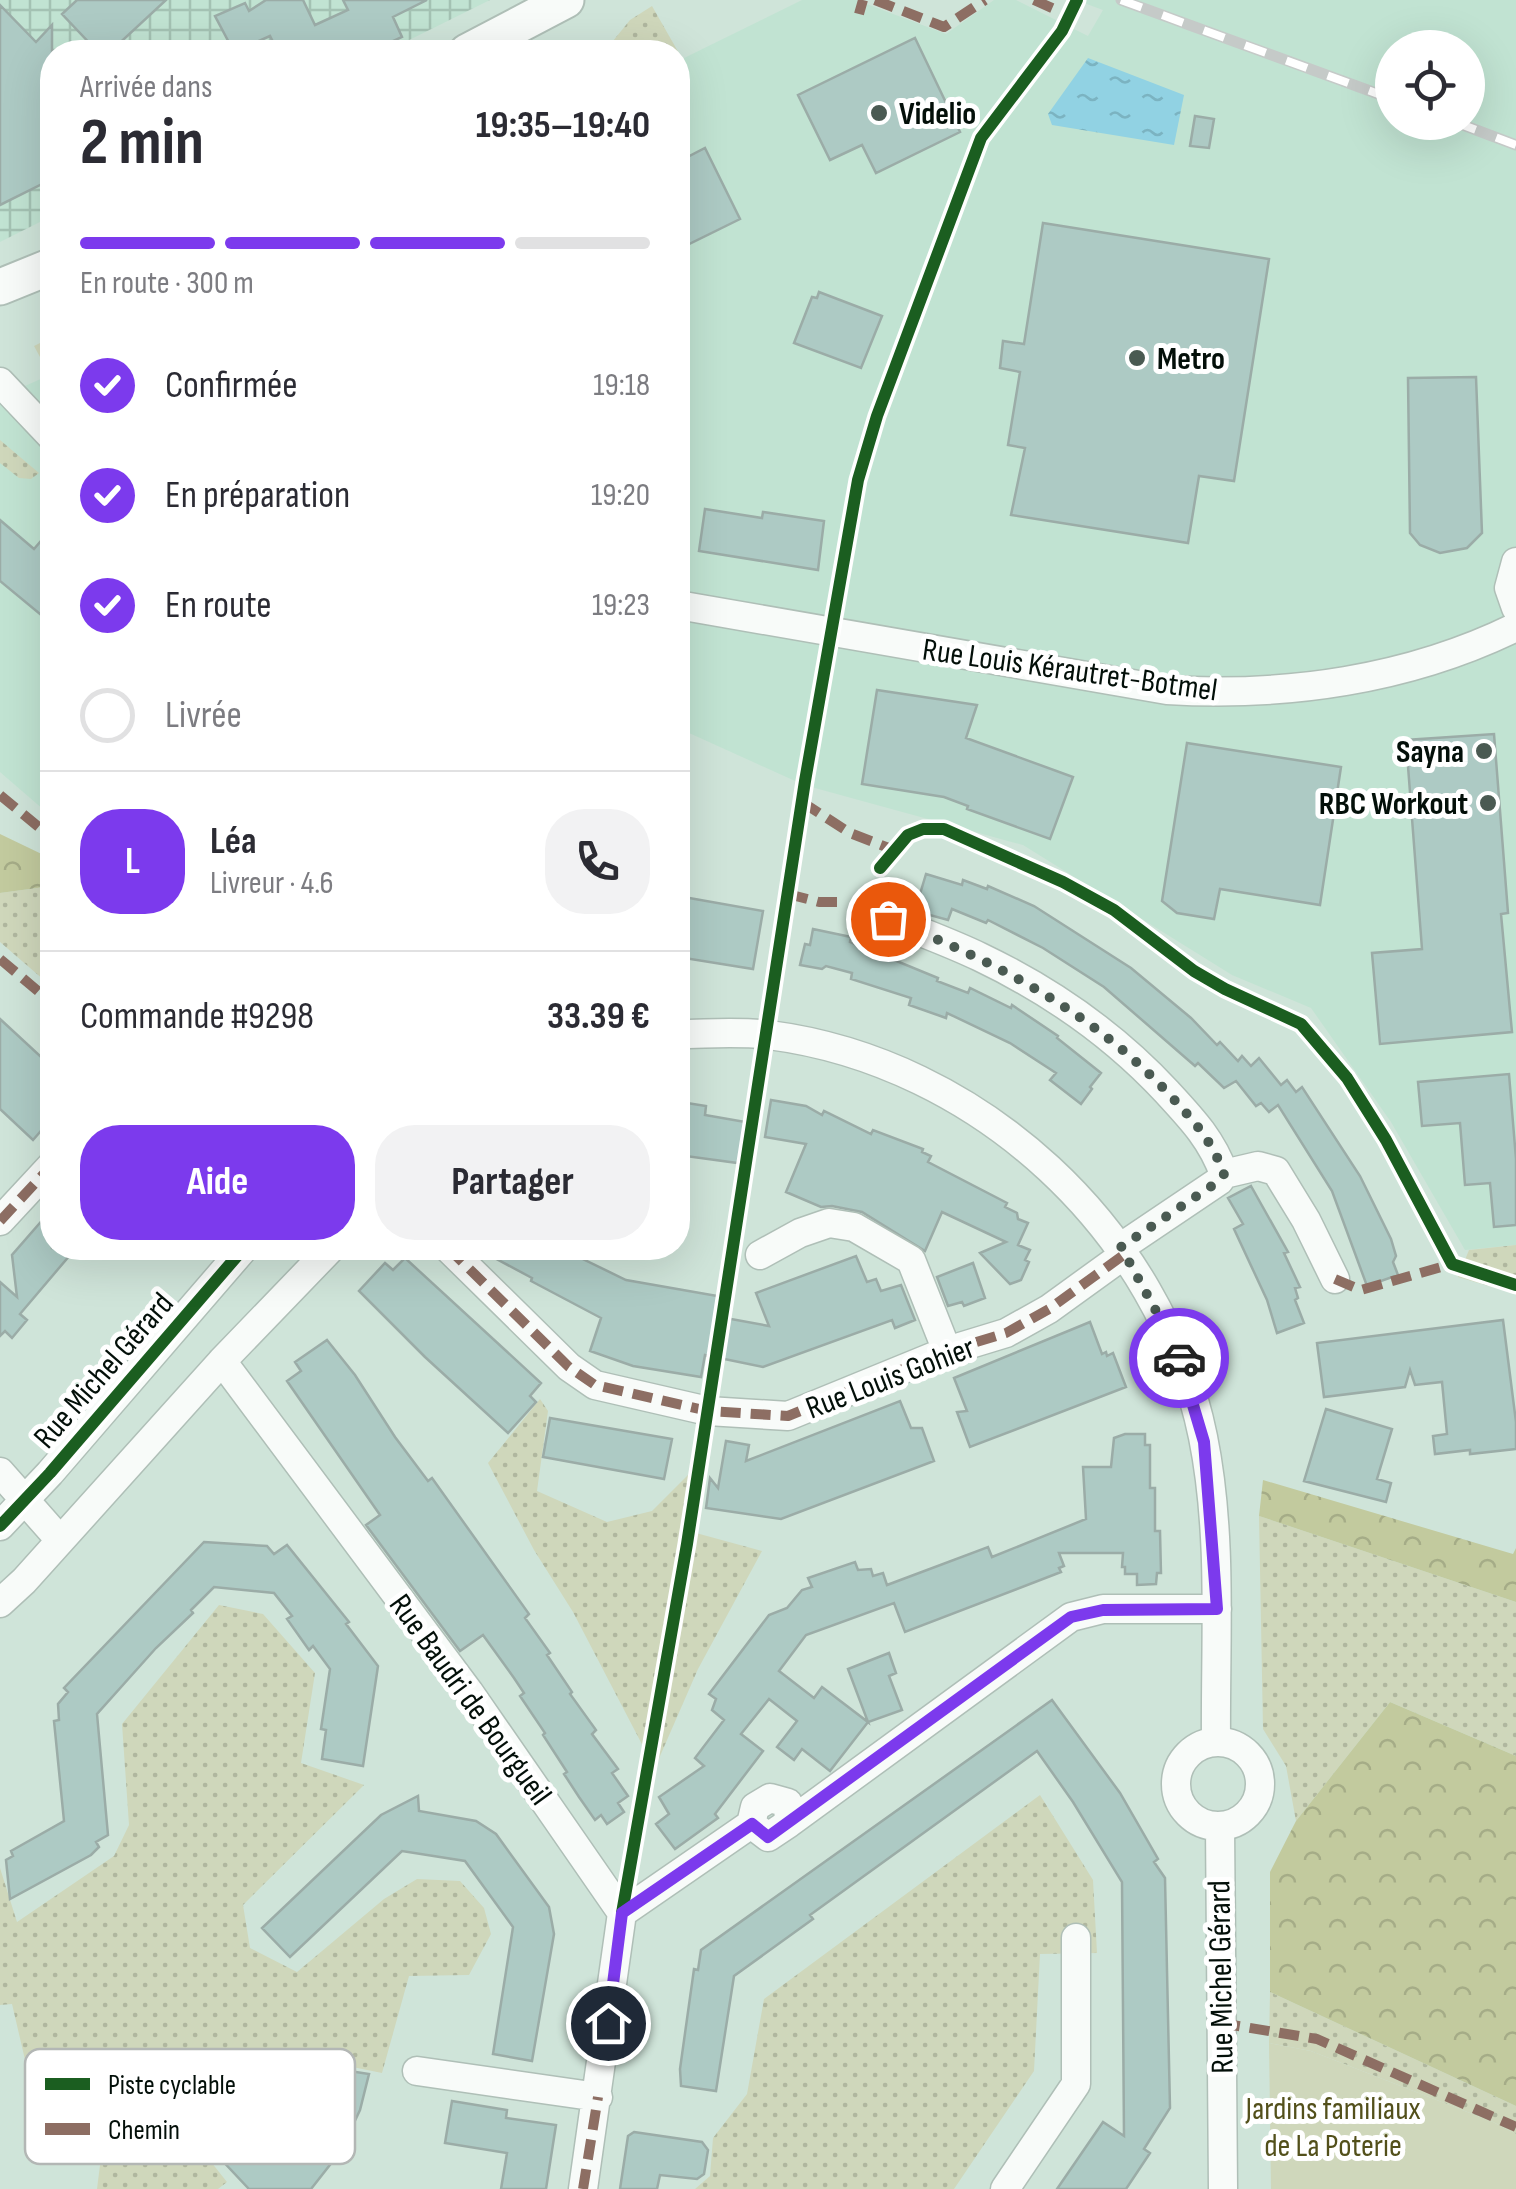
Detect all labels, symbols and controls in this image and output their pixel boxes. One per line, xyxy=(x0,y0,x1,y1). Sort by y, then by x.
map controls xyxy=(1375,30,1485,140)
button: locate xyxy=(1375,30,1485,140)
text: Arrivée dans xyxy=(80,68,212,107)
place label: Videlio xyxy=(899,95,976,134)
marker: Videlio xyxy=(868,102,890,124)
text: 19:35–19:40 xyxy=(476,103,650,148)
text: 2 min xyxy=(80,105,204,183)
text: En route · 300 m xyxy=(80,264,254,303)
place label: Metro xyxy=(1157,340,1225,379)
marker: Metro xyxy=(1126,347,1148,369)
icon: check xyxy=(80,358,135,413)
text: Confirmée xyxy=(165,363,298,408)
text: 19:18 xyxy=(593,366,650,405)
icon: check xyxy=(80,468,135,523)
text: En préparation xyxy=(165,473,350,518)
text: 19:20 xyxy=(591,476,650,515)
icon: check xyxy=(80,578,135,633)
text: En route xyxy=(165,583,271,628)
text: 19:23 xyxy=(592,586,650,625)
street label: Rue Louis Kérautret-Botmel xyxy=(920,630,1220,710)
text: Livrée xyxy=(165,693,242,738)
place label: Sayna xyxy=(1396,733,1464,772)
marker: Sayna xyxy=(1473,740,1495,762)
place label: RBC Workout xyxy=(1319,785,1468,824)
marker: RBC Workout xyxy=(1477,792,1499,814)
button: phone xyxy=(545,809,650,914)
text: Léa xyxy=(210,819,257,864)
text: L xyxy=(125,839,140,884)
text: Livreur · 4.6 xyxy=(210,864,334,903)
pin xyxy=(846,877,931,962)
icon: bag xyxy=(861,892,916,947)
text: Commande #9298 xyxy=(80,994,314,1039)
text: 33.39 € xyxy=(547,994,650,1039)
button: Aide xyxy=(80,1125,355,1240)
button: Partager xyxy=(375,1125,650,1240)
street label: Rue Michel Gérard xyxy=(26,1285,182,1457)
courier xyxy=(1129,1308,1229,1408)
street label: Rue Louis Gohier xyxy=(801,1328,981,1428)
icon: car xyxy=(1152,1331,1207,1386)
street label: Rue Baudri de Bourgueil xyxy=(380,1587,559,1813)
street label: Rue Michel Gérard xyxy=(1200,1880,1243,2074)
pin xyxy=(566,1981,651,2066)
icon: home xyxy=(581,1996,636,2051)
legend xyxy=(25,2049,355,2164)
text: Piste cyclable xyxy=(108,2069,236,2102)
park label: Jardins familiaux de La Poterie xyxy=(1244,2090,1421,2166)
text: Chemin xyxy=(108,2114,180,2147)

